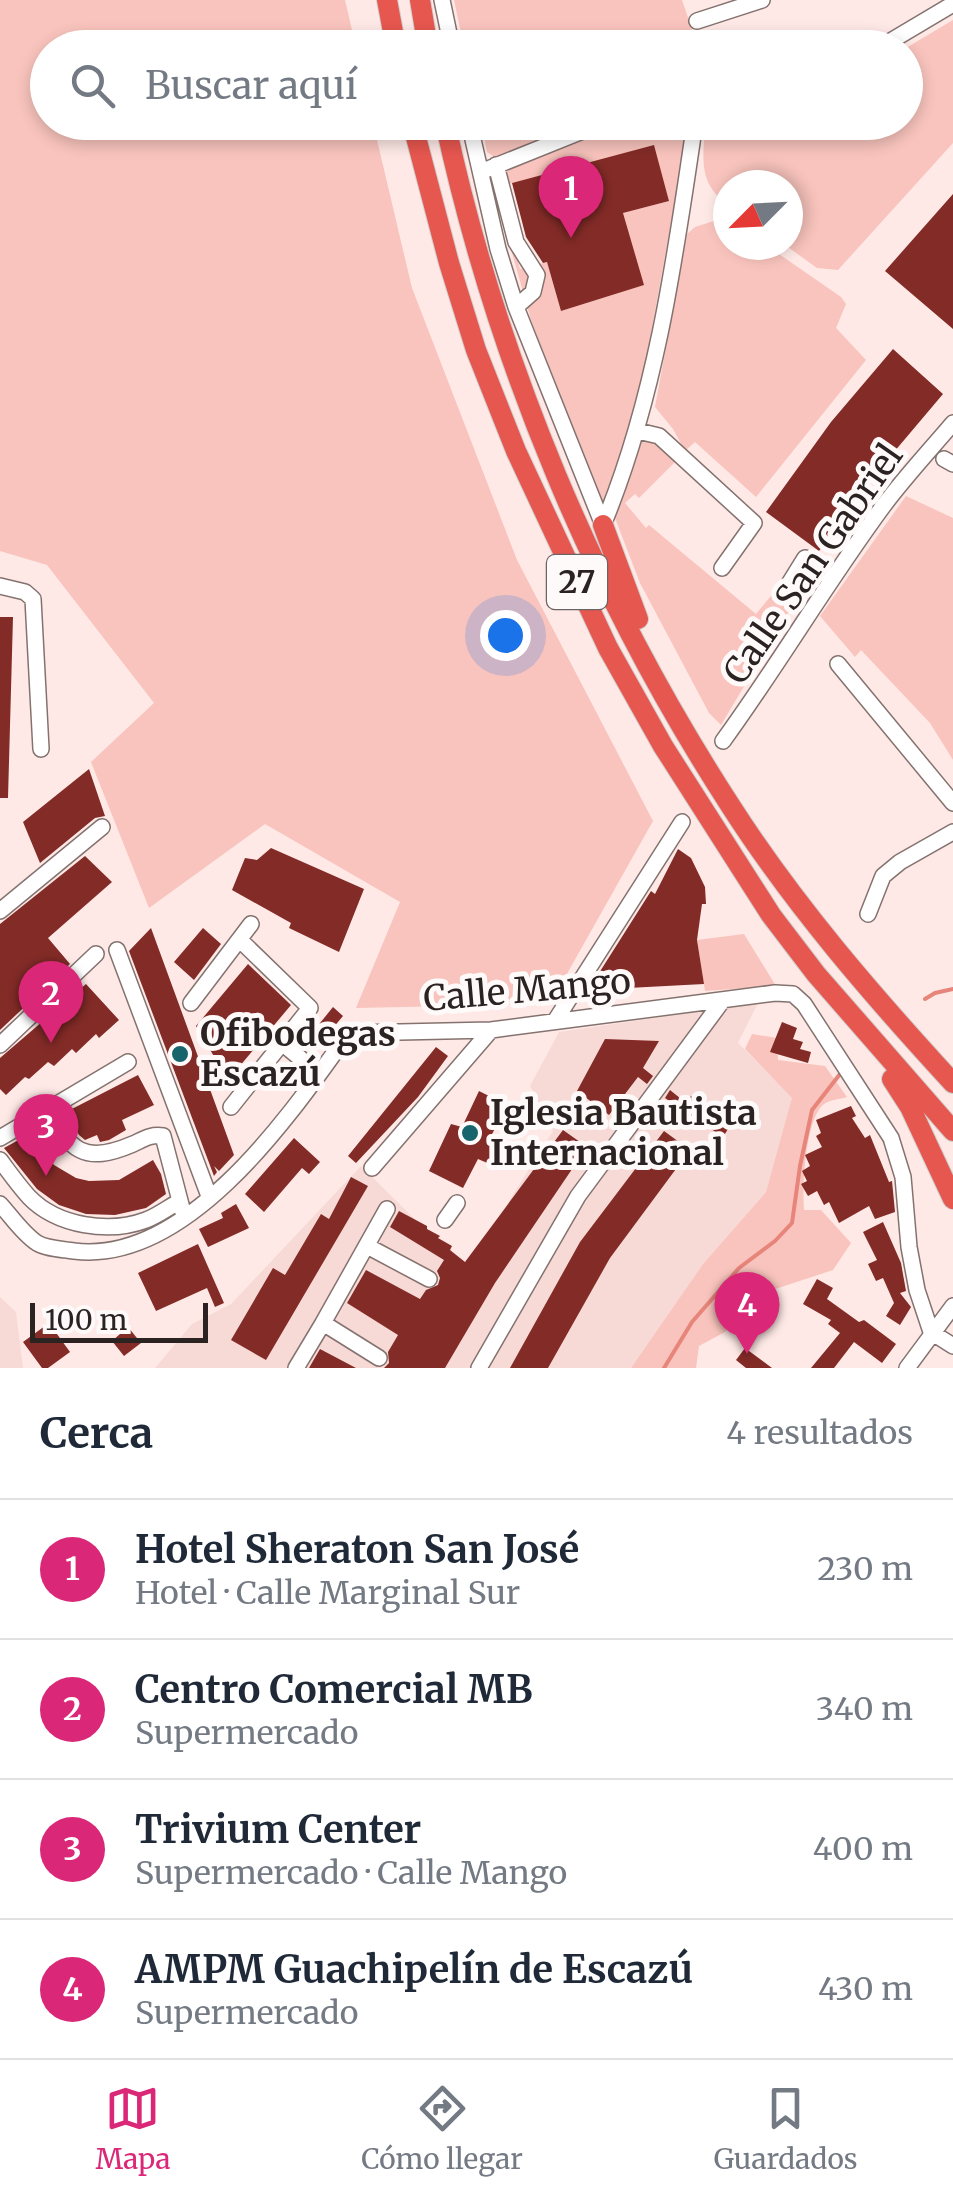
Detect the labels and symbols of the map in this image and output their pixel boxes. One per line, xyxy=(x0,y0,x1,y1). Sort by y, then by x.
pin: 1 xyxy=(538,156,604,238)
north arrow xyxy=(713,170,803,260)
street label: Calle San Gabriel xyxy=(714,435,912,692)
road number: 27 xyxy=(547,555,607,609)
your location xyxy=(480,610,531,661)
street label: Calle Mango xyxy=(422,959,632,1021)
pin: 2 xyxy=(18,960,84,1043)
place label: Ofibodegas Escazú xyxy=(200,1012,396,1096)
marker: Ofibodegas Escazú xyxy=(169,1043,191,1065)
place label: Iglesia Bautista Internacional xyxy=(490,1091,757,1175)
pin: 3 xyxy=(13,1094,78,1176)
marker: Iglesia Bautista Internacional xyxy=(459,1122,481,1144)
pin: 4 xyxy=(714,1272,780,1354)
scale bar xyxy=(30,1298,208,1342)

